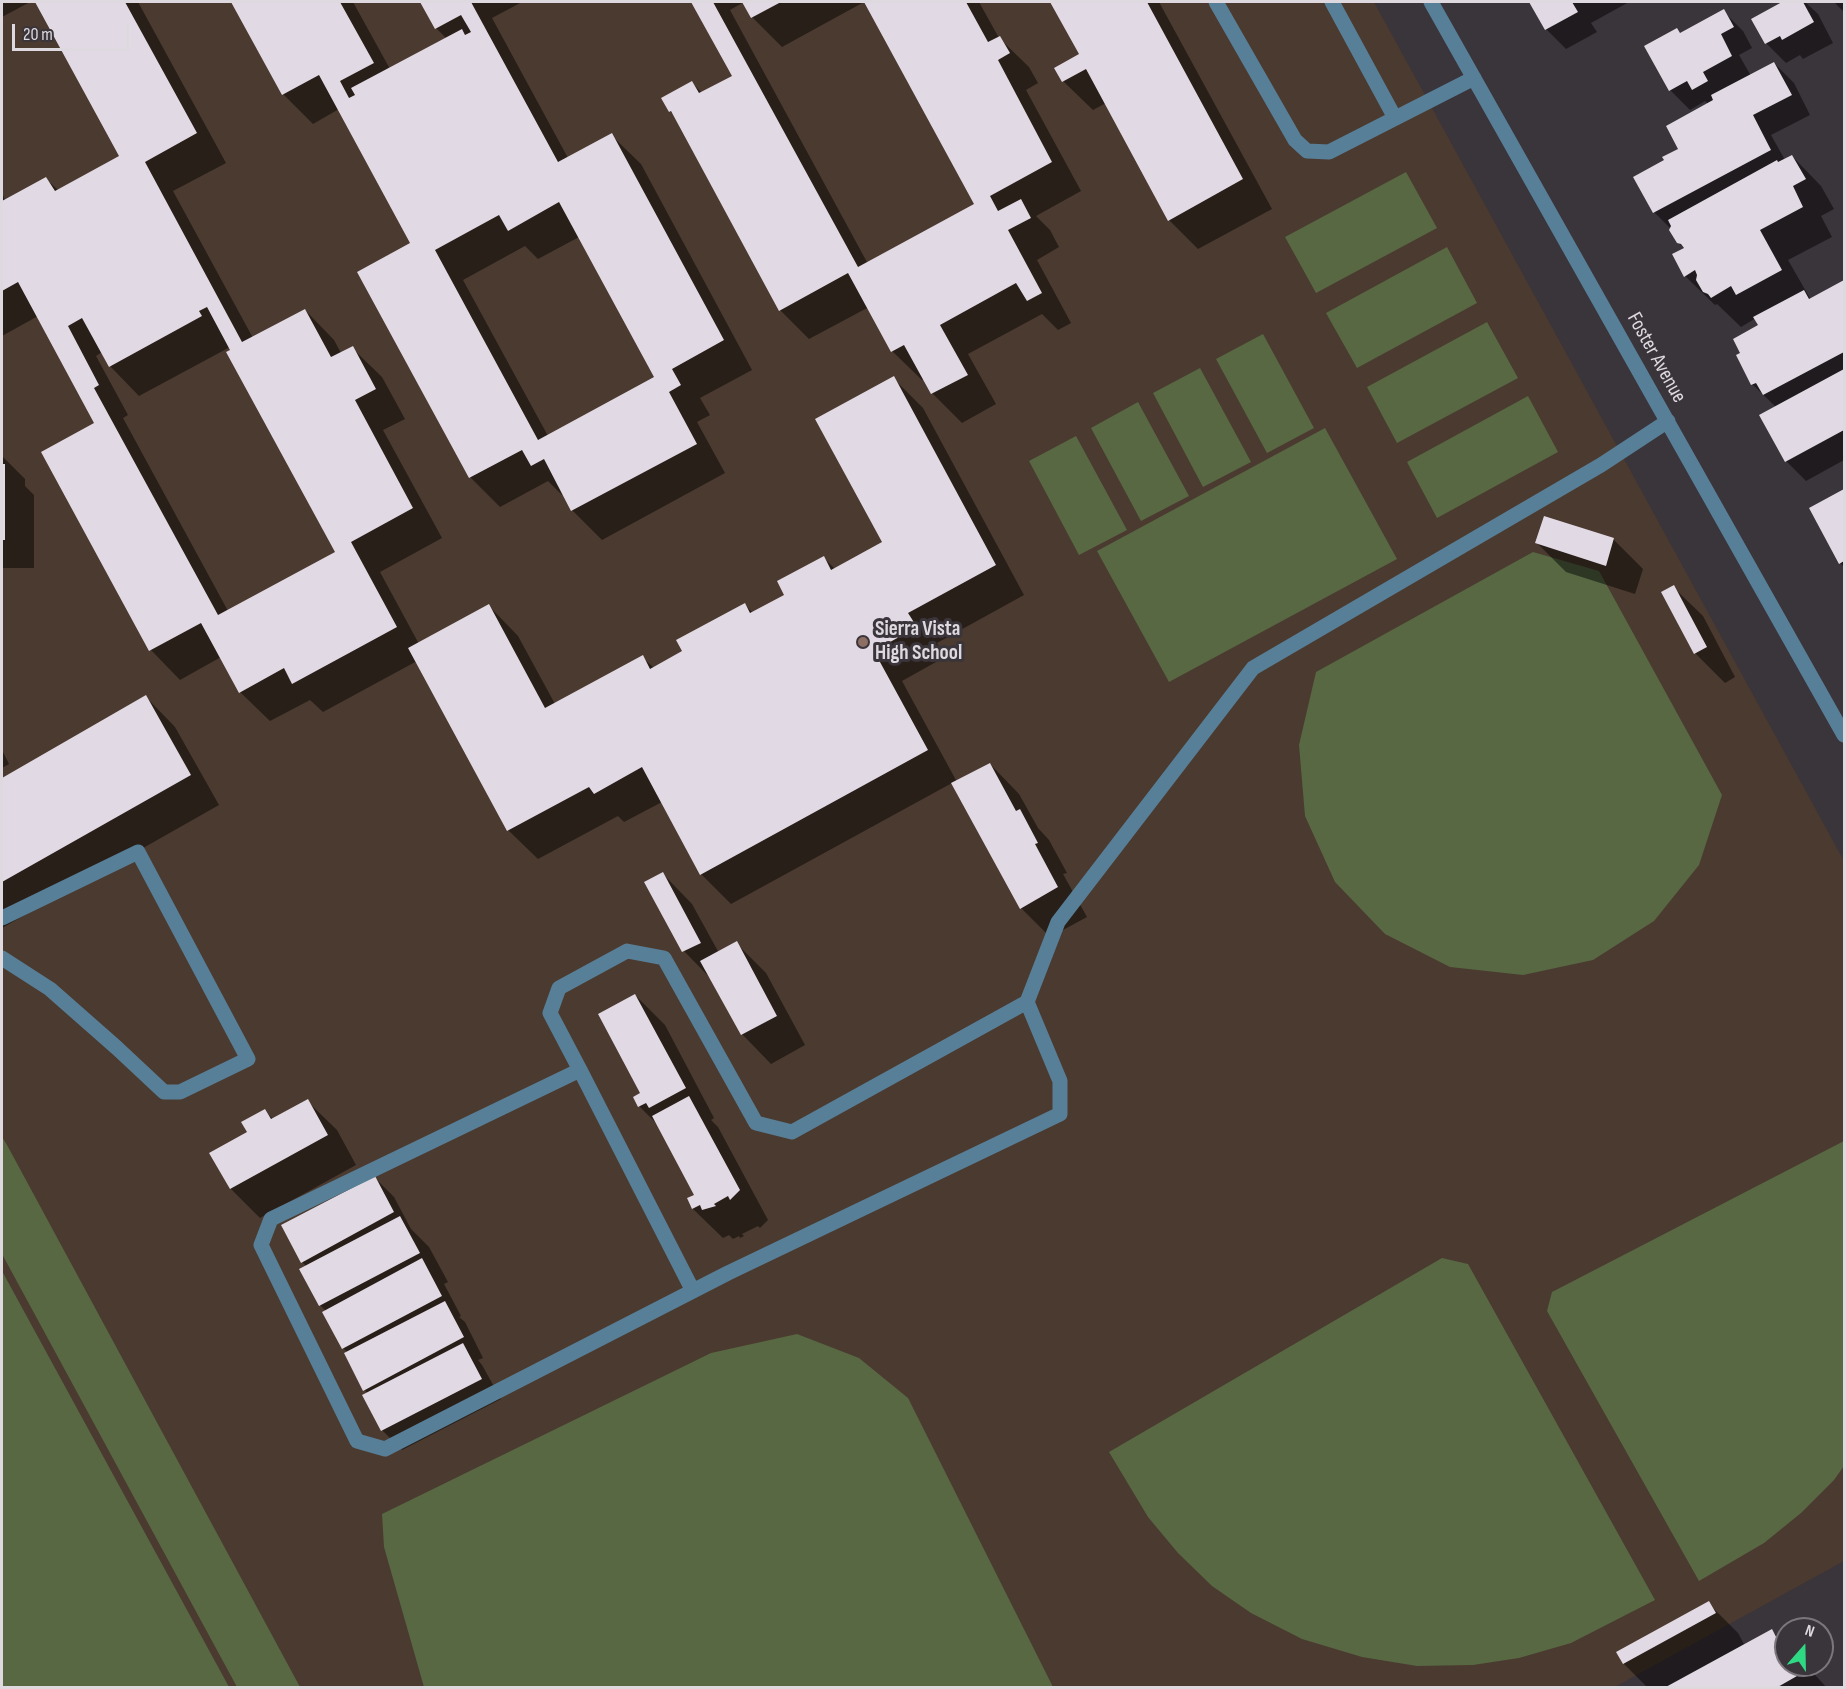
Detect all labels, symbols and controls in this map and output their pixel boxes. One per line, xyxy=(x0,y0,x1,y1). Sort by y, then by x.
scale bar xyxy=(15,12,132,50)
text: 20 m xyxy=(23,24,53,45)
street label: Foster Avenue xyxy=(1621,308,1691,408)
place label: Sierra Vista High School xyxy=(875,617,962,667)
marker: Sierra Vista High School xyxy=(856,635,870,649)
north arrow xyxy=(1774,1617,1834,1677)
text: N xyxy=(1802,1621,1817,1642)

